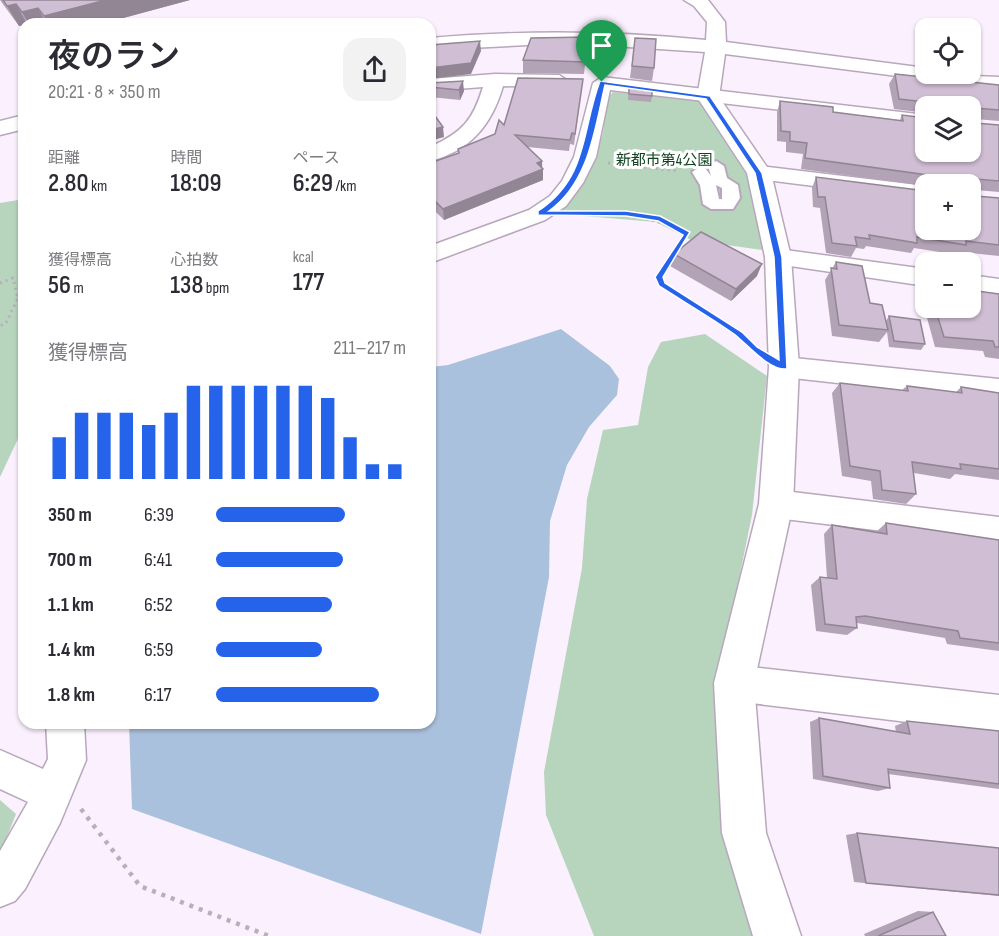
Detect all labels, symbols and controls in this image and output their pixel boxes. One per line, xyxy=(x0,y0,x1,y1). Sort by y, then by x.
map controls xyxy=(915,18,981,318)
button: locate xyxy=(915,18,981,84)
pin xyxy=(576,20,627,82)
icon: arrive xyxy=(585,29,618,62)
text: 夜のラン xyxy=(48,37,180,77)
button: share xyxy=(343,38,406,101)
text: 20:21 · 8 × 350 m xyxy=(48,80,161,104)
button: layers xyxy=(915,96,981,162)
text: 距離 xyxy=(48,149,80,168)
text: 時間 xyxy=(170,149,202,168)
text: ペース xyxy=(293,149,340,168)
park label: 新都市第4公園 xyxy=(616,151,712,170)
text: 2.80 xyxy=(48,168,88,199)
text: 18:09 xyxy=(170,168,221,199)
text: 6:29 xyxy=(293,168,333,199)
button: + xyxy=(915,174,981,240)
text: km xyxy=(88,177,107,196)
text: /km xyxy=(333,177,356,196)
text: kcal xyxy=(293,248,314,267)
text: 獲得標高 xyxy=(48,251,112,270)
text: 心拍数 xyxy=(170,251,218,270)
button: − xyxy=(915,252,981,318)
text: 177 xyxy=(293,267,324,298)
text: 56 xyxy=(48,270,71,301)
text: 138 xyxy=(170,270,203,301)
text: m xyxy=(71,279,84,298)
text: bpm xyxy=(203,279,229,298)
text: 211–217 m xyxy=(333,336,406,360)
text: 獲得標高 xyxy=(48,341,128,365)
text: 350 m xyxy=(48,503,92,527)
text: 6:39 xyxy=(144,503,174,527)
text: 700 m xyxy=(48,548,92,572)
text: 6:41 xyxy=(144,548,172,572)
text: 1.1 km xyxy=(48,593,94,617)
text: 6:52 xyxy=(144,593,173,617)
text: 1.4 km xyxy=(48,638,95,662)
text: 6:59 xyxy=(144,638,173,662)
text: 1.8 km xyxy=(48,683,95,707)
text: 6:17 xyxy=(144,683,172,707)

